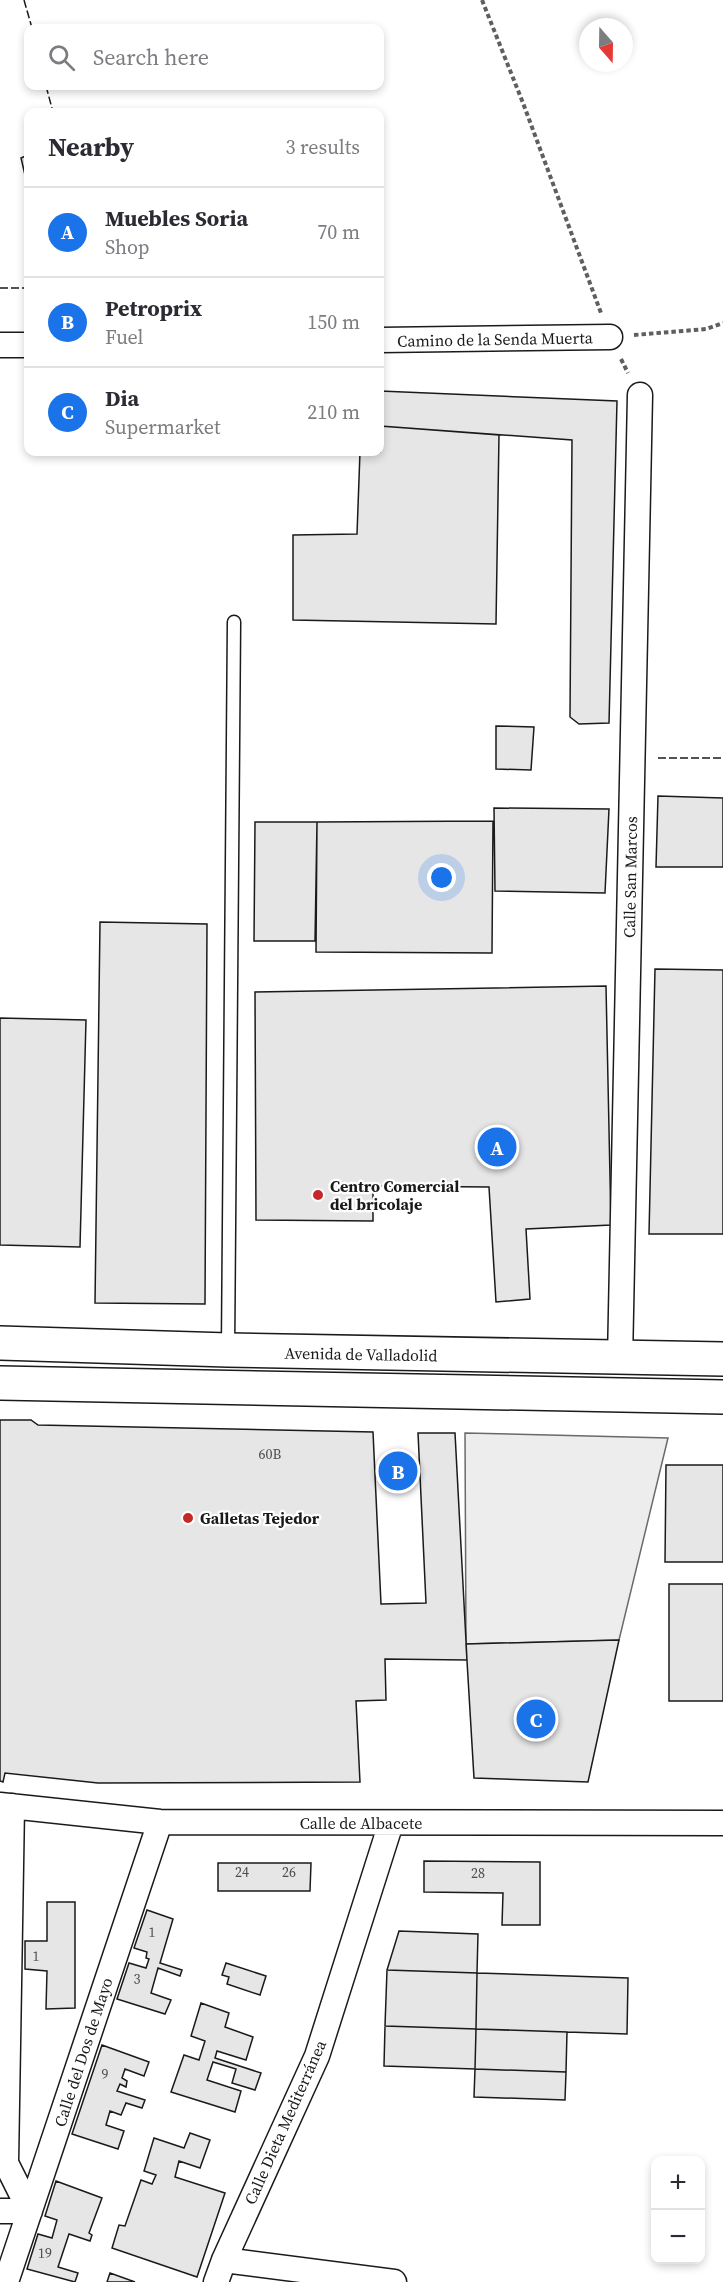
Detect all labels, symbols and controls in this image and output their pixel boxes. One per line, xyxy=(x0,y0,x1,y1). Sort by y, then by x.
north arrow xyxy=(579,18,633,72)
search box xyxy=(24,24,384,90)
icon: search xyxy=(45,41,78,74)
text: Search here xyxy=(93,42,209,72)
text: Nearby xyxy=(48,129,134,165)
text: 3 results xyxy=(285,133,360,161)
text: Muebles Soria xyxy=(105,203,248,233)
text: A xyxy=(61,218,74,246)
text: 70 m xyxy=(317,218,360,246)
text: Shop xyxy=(105,233,150,261)
text: Petroprix xyxy=(105,293,202,323)
text: B xyxy=(61,308,74,336)
text: 150 m xyxy=(307,308,360,336)
text: Fuel xyxy=(105,323,144,351)
street label: Camino de la Senda Muerta xyxy=(397,326,594,352)
text: Dia xyxy=(105,383,139,413)
text: C xyxy=(61,398,74,426)
text: 210 m xyxy=(307,398,360,426)
text: Supermarket xyxy=(105,413,220,441)
street label: Calle San Marcos xyxy=(618,816,642,938)
your location xyxy=(427,863,456,892)
pin: A xyxy=(478,1124,516,1170)
place label: Centro Comercial del bricolaje xyxy=(330,1175,459,1215)
marker: Centro Comercial del bricolaje xyxy=(311,1188,325,1202)
street label: Avenida de Valladolid xyxy=(284,1342,438,1366)
house number: 60B xyxy=(259,1444,282,1464)
pin: B xyxy=(378,1448,418,1494)
place label: Galletas Tejedor xyxy=(200,1507,320,1529)
marker: Galletas Tejedor xyxy=(181,1511,195,1525)
pin: C xyxy=(516,1696,556,1742)
street label: Calle de Albacete xyxy=(300,1812,422,1834)
house number: 24 xyxy=(235,1862,249,1882)
house number: 26 xyxy=(282,1862,296,1882)
house number: 28 xyxy=(471,1863,485,1883)
house number: 1 xyxy=(149,1922,156,1942)
house number: 1 xyxy=(33,1946,40,1966)
house number: 3 xyxy=(134,1969,141,1989)
street label: Calle del Dos de Mayo xyxy=(48,1974,118,2129)
street label: Calle Dieta Mediterránea xyxy=(239,2036,332,2208)
house number: 9 xyxy=(102,2064,109,2084)
map controls xyxy=(651,2156,705,2264)
button: + xyxy=(651,2156,705,2210)
button: − xyxy=(651,2210,705,2264)
house number: 19 xyxy=(38,2243,52,2263)

